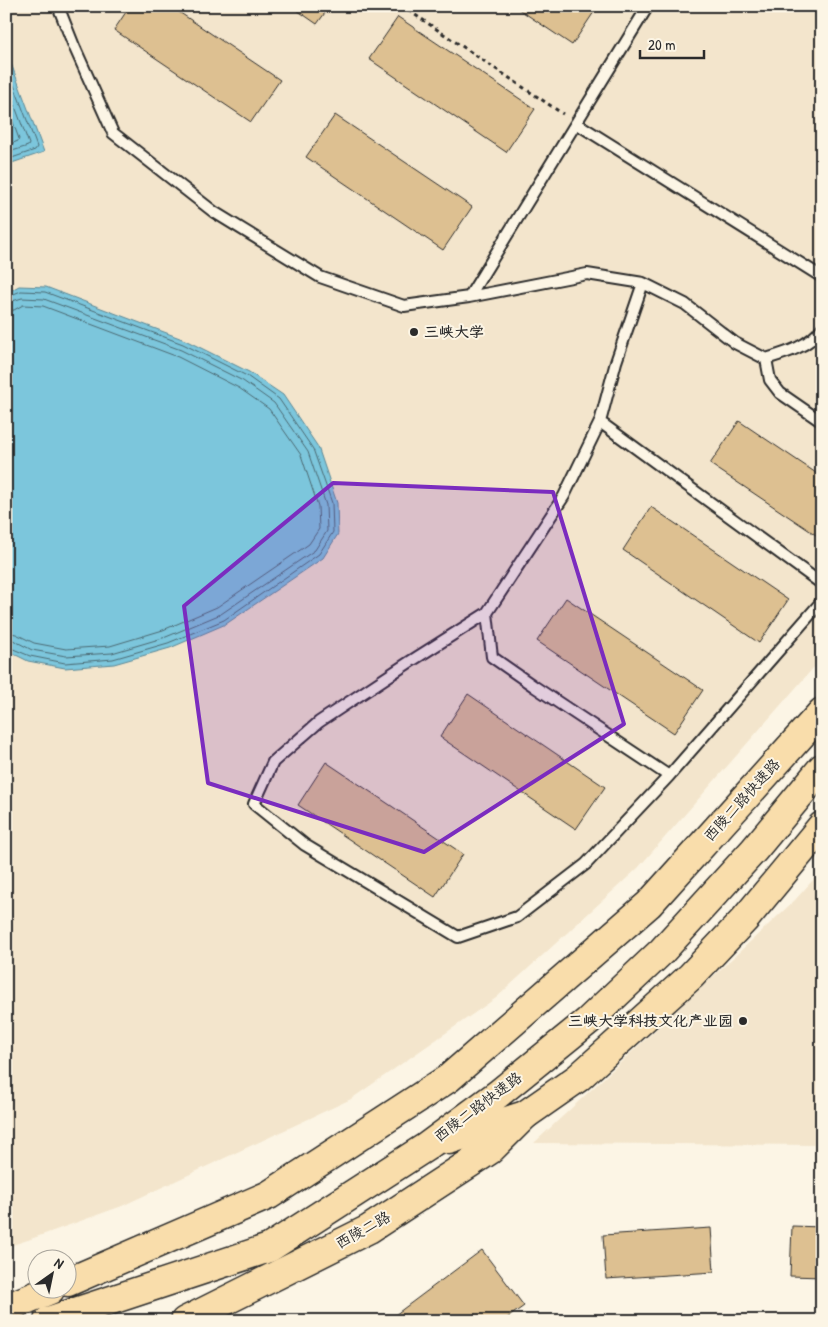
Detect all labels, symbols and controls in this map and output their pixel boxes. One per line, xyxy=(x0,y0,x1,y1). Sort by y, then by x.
scale bar xyxy=(640,28,704,60)
text: 20 m xyxy=(648,34,675,55)
place label: 三峡大学 xyxy=(424,321,484,342)
marker: 三峡大学 xyxy=(408,326,420,338)
street label: 西陵二路快速路 xyxy=(699,754,785,846)
place label: 三峡大学科技文化产业园 xyxy=(568,1010,733,1031)
marker: 三峡大学科技文化产业园 xyxy=(737,1015,749,1027)
street label: 西陵二路快速路 xyxy=(429,1067,526,1147)
street label: 西陵二路 xyxy=(331,1206,394,1253)
north arrow xyxy=(28,1250,78,1300)
text: N xyxy=(51,1253,68,1273)

